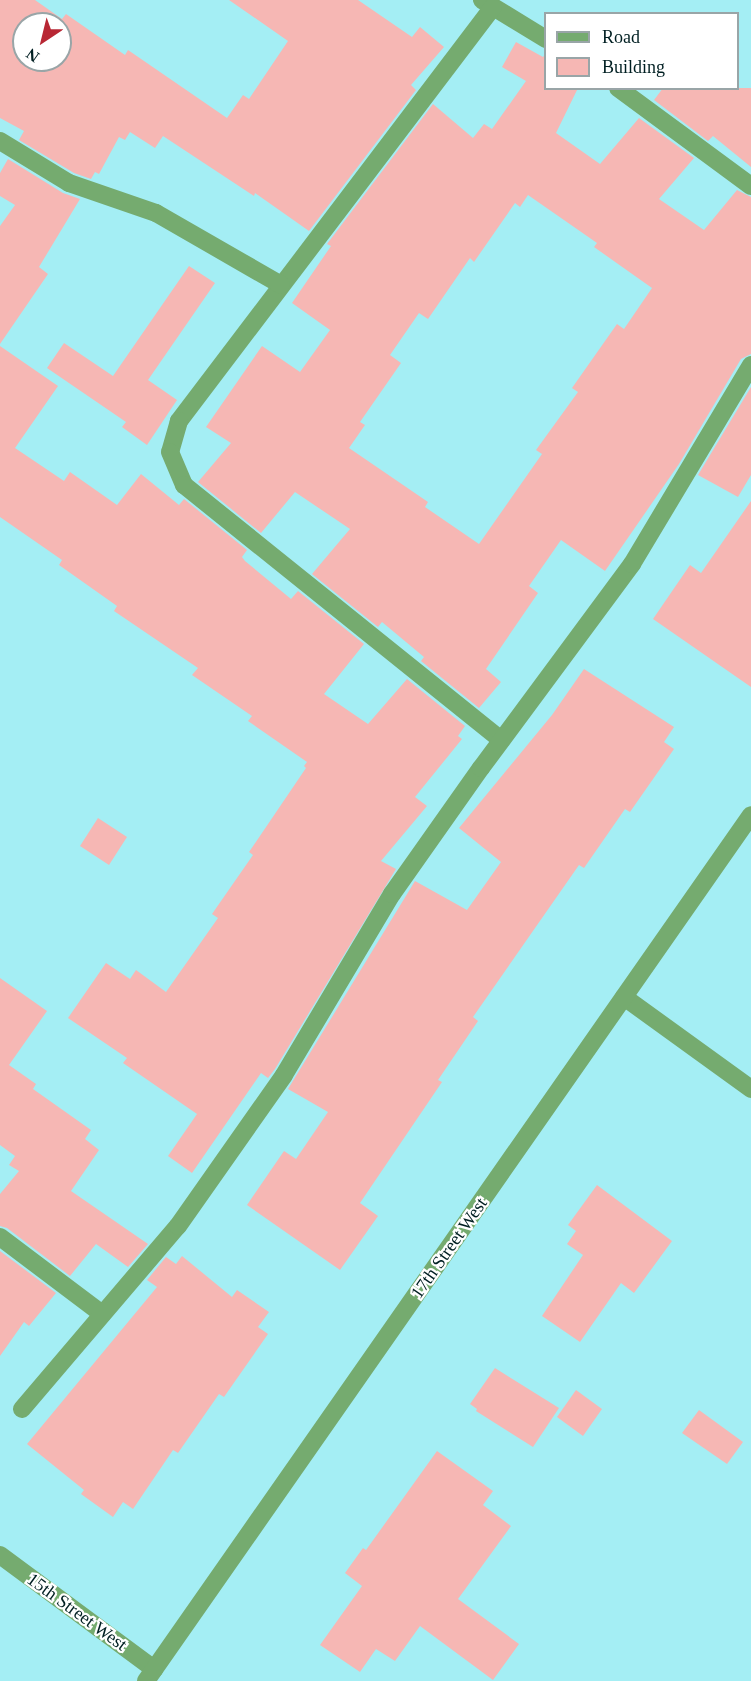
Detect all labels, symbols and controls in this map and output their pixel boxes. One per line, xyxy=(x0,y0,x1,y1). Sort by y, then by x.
north arrow xyxy=(12,12,72,72)
legend xyxy=(544,12,739,90)
text: Road xyxy=(602,27,640,47)
text: N xyxy=(23,45,42,66)
text: Building xyxy=(602,57,665,77)
street label: 17th Street West xyxy=(406,1193,492,1303)
street label: 15th Street West xyxy=(23,1568,131,1656)

